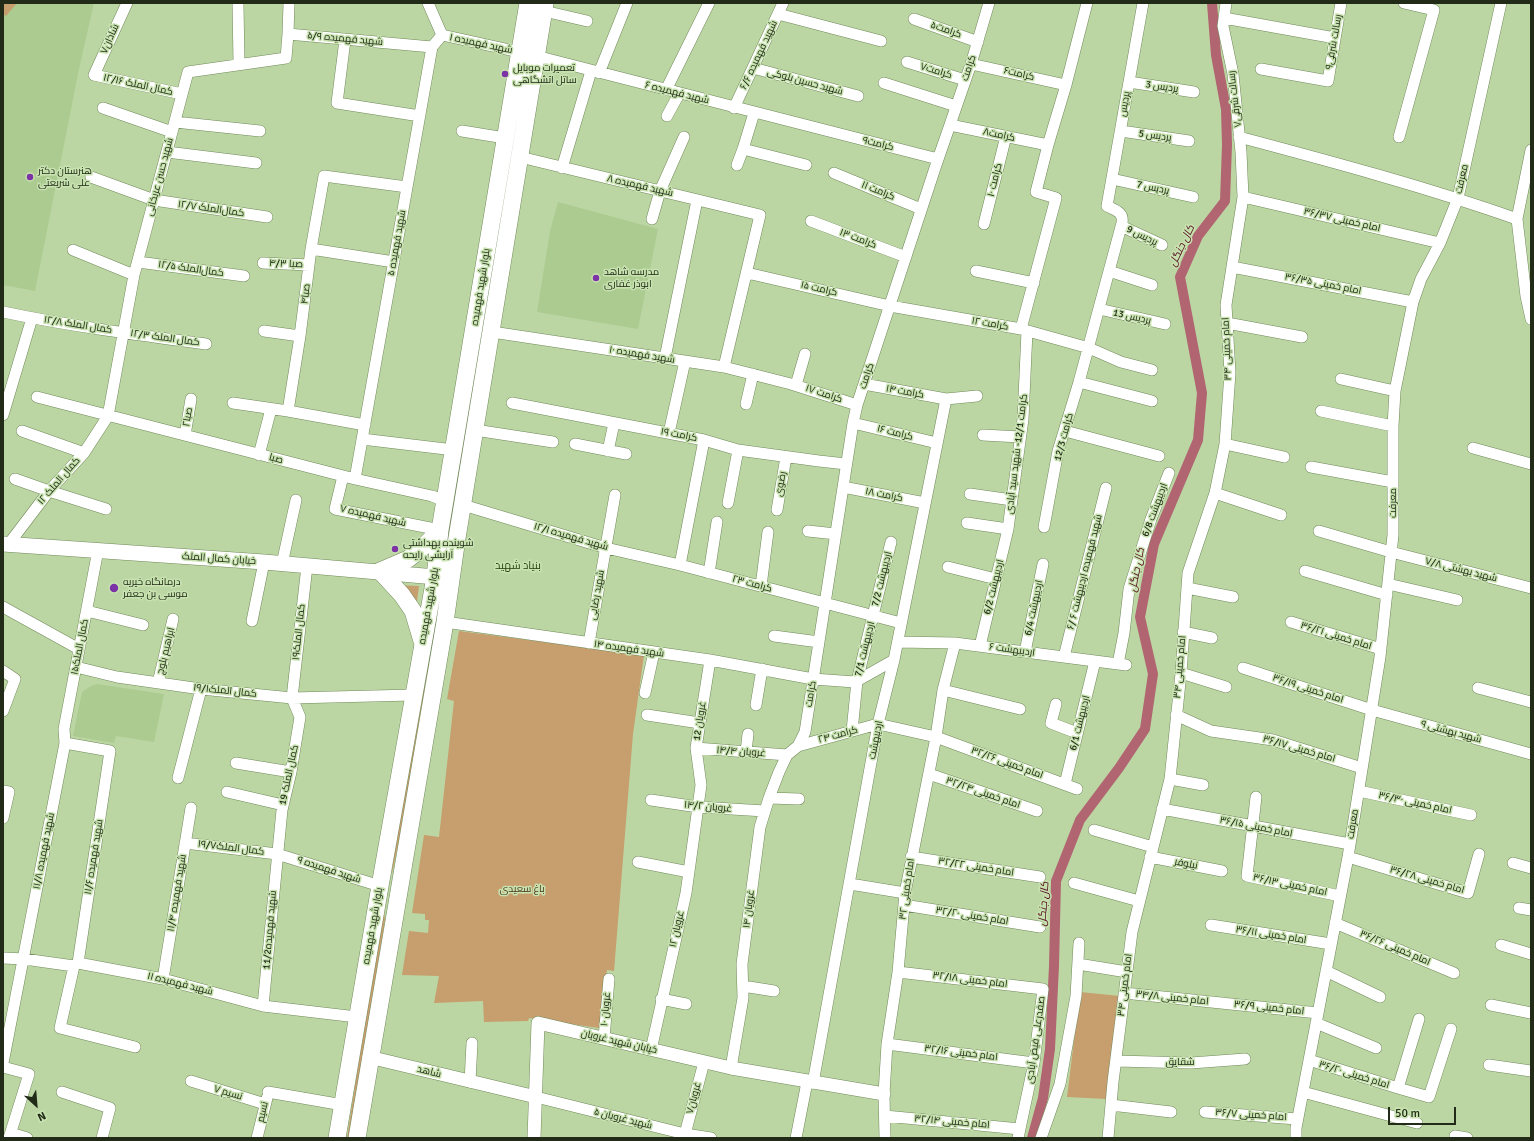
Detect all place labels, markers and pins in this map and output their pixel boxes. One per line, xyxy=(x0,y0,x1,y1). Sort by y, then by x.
place label: تعمیرات موبایل ساتل اتشگاهی xyxy=(513,62,577,86)
marker: تعمیرات موبایل ساتل اتشگاهی xyxy=(500,69,510,79)
place label: هنرستان دکتر علی شریعتی xyxy=(38,165,92,188)
marker: هنرستان دکتر علی شریعتی xyxy=(25,172,35,182)
place label: مدرسه شاهد ابوذر غفاری xyxy=(604,266,659,290)
marker: مدرسه شاهد ابوذر غفاری xyxy=(591,273,601,283)
place label: شوینده بهداشتی آرایشی رایحه xyxy=(403,537,473,560)
marker: شوینده بهداشتی آرایشی رایحه xyxy=(390,544,400,554)
place label: درمانگاه خیریه موسی بن جعفر xyxy=(123,576,188,600)
marker: درمانگاه خیریه موسی بن جعفر xyxy=(108,582,120,594)

